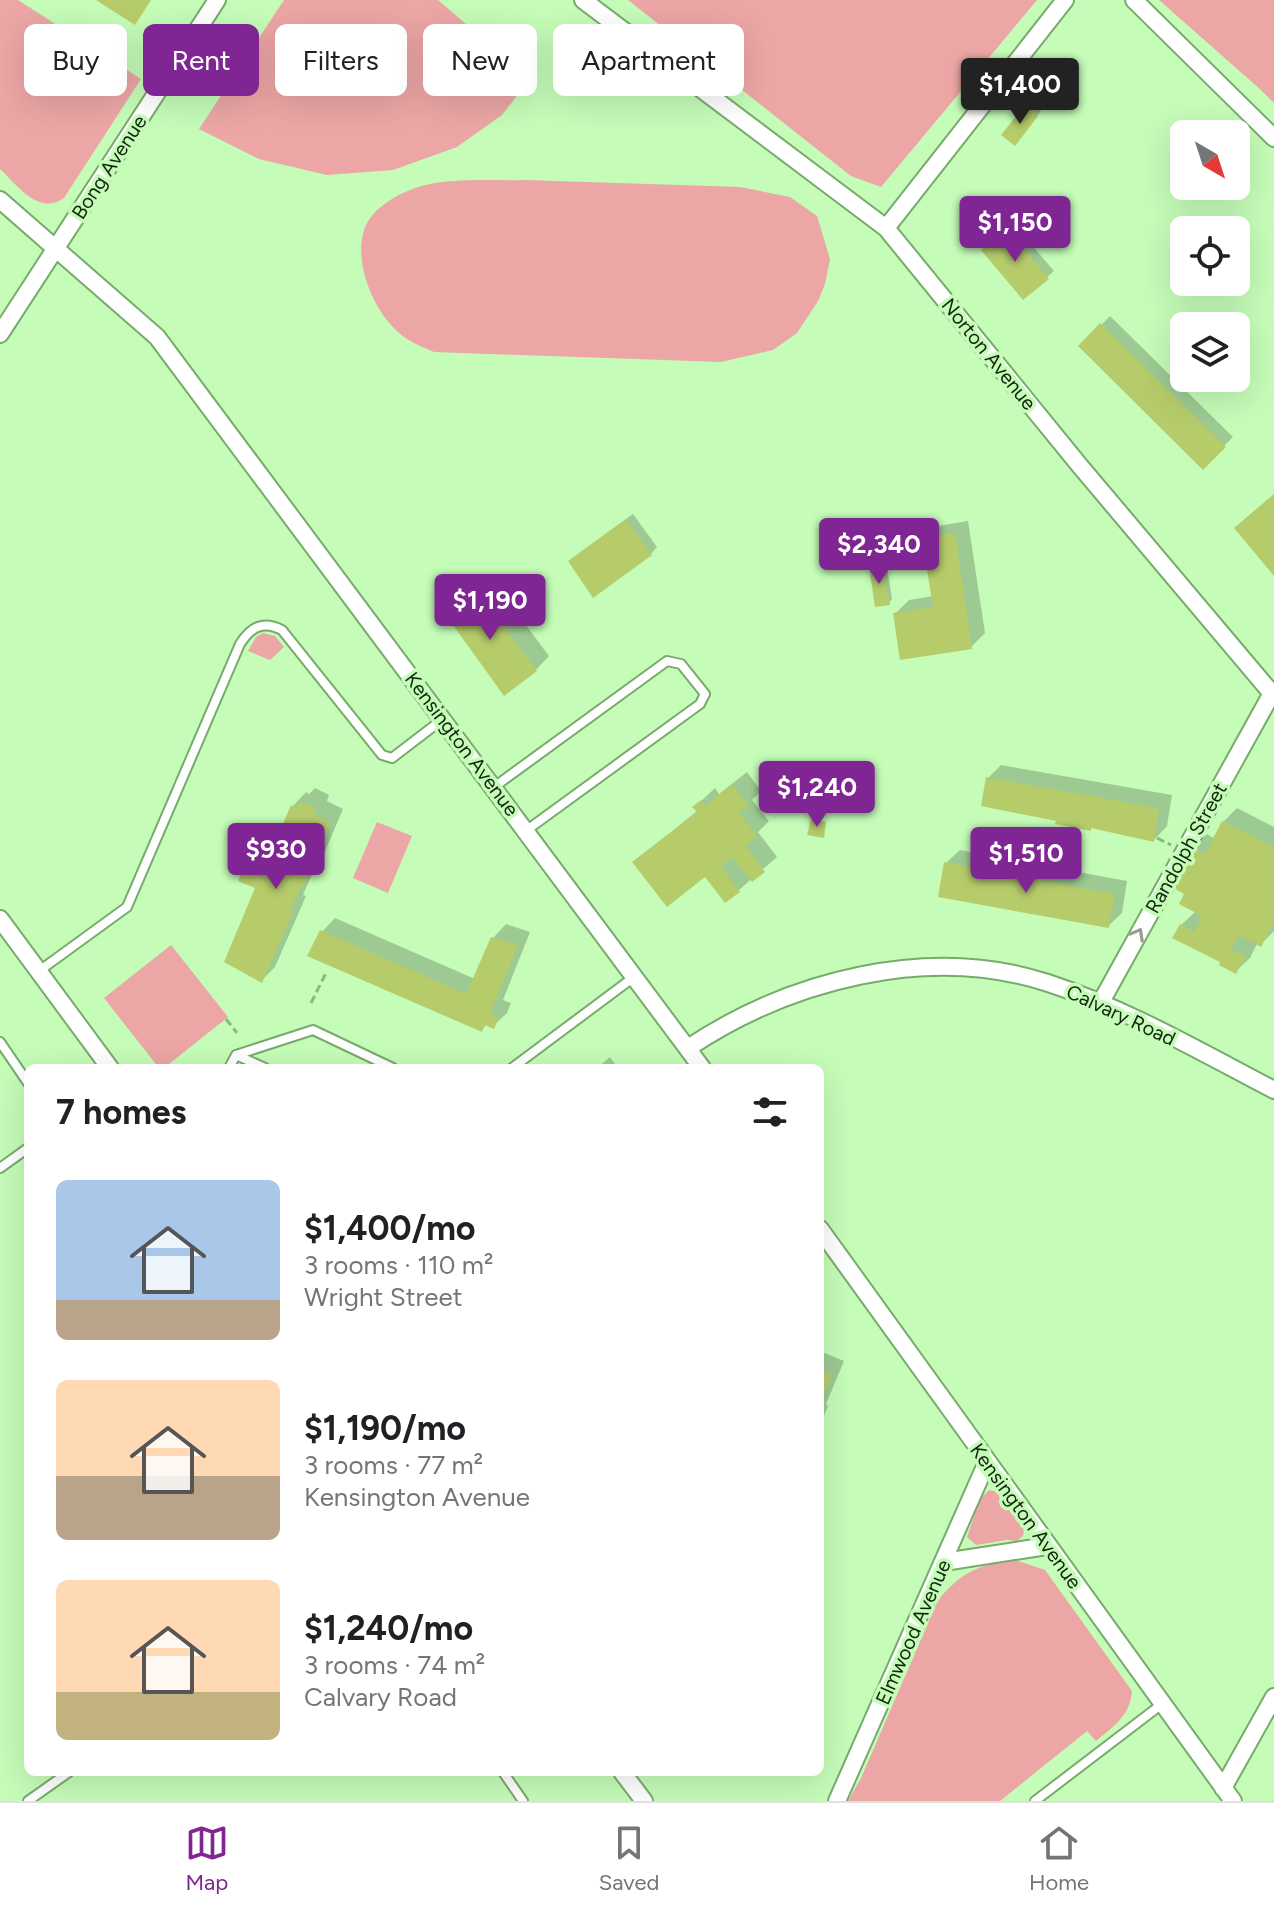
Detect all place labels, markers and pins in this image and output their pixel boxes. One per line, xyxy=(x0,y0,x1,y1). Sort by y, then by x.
pin: $1,400 xyxy=(955,58,1085,126)
pin: $1,150 xyxy=(950,196,1080,264)
pin: $2,340 xyxy=(814,518,944,586)
pin: $1,190 xyxy=(425,574,555,642)
pin: $1,240 xyxy=(752,761,882,829)
pin: $930 xyxy=(229,823,323,891)
pin: $1,510 xyxy=(961,827,1091,895)

